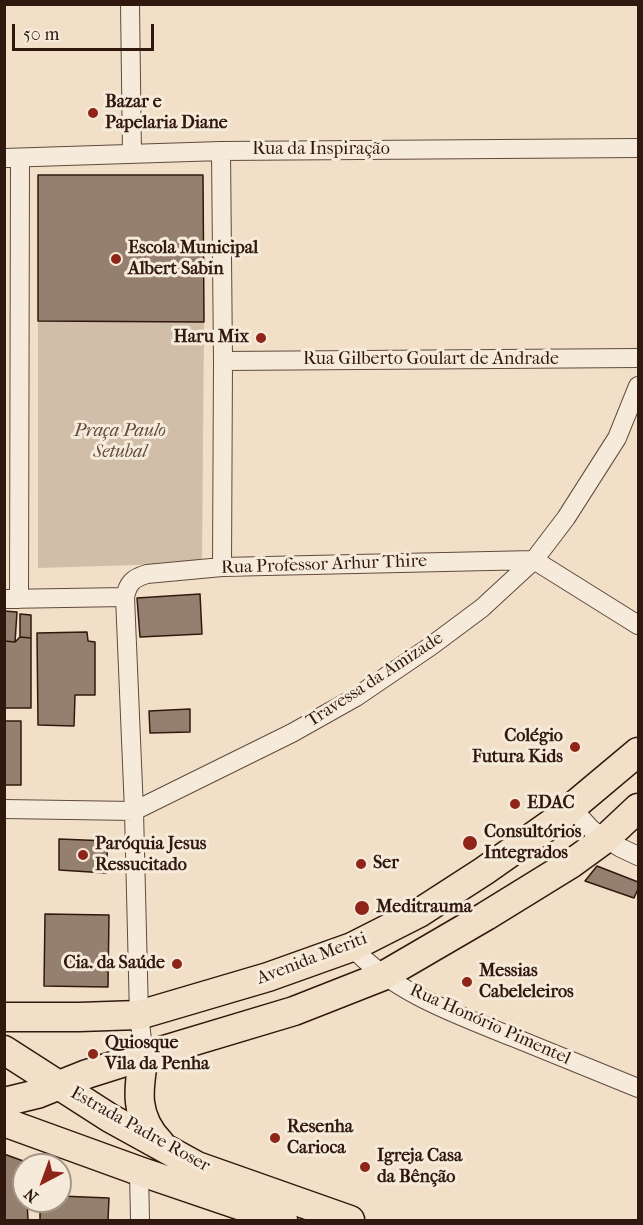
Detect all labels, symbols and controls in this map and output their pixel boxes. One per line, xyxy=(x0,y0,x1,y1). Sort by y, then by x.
scale bar xyxy=(15,12,158,50)
text: 50 m xyxy=(23,24,59,45)
place label: Bazar e Papelaria Diane xyxy=(105,92,228,134)
marker: Bazar e Papelaria Diane xyxy=(86,106,100,120)
street label: Rua da Inspiração xyxy=(252,139,390,161)
place label: Escola Municipal Albert Sabin xyxy=(128,238,258,280)
marker: Escola Municipal Albert Sabin xyxy=(109,252,123,266)
place label: Haru Mix xyxy=(174,327,249,349)
marker: Haru Mix xyxy=(254,331,268,345)
street label: Rua Gilberto Goulart de Andrade xyxy=(303,349,559,371)
park label: Praça Paulo Setubal xyxy=(74,421,166,464)
street label: Rua Professor Arhur Thire xyxy=(221,551,427,579)
street label: Travessa da Amizade xyxy=(303,628,447,732)
place label: Colégio Futura Kids xyxy=(472,726,563,768)
marker: Colégio Futura Kids xyxy=(568,740,582,754)
place label: EDAC xyxy=(527,793,575,815)
marker: EDAC xyxy=(508,797,522,811)
place label: Consultórios Integrados xyxy=(484,822,581,864)
place label: Paróquia Jesus Ressucitado xyxy=(95,834,206,876)
marker: Consultórios Integrados xyxy=(461,834,479,852)
marker: Paróquia Jesus Ressucitado xyxy=(76,848,90,862)
place label: Ser xyxy=(373,853,399,875)
marker: Ser xyxy=(354,857,368,871)
place label: Meditrauma xyxy=(376,897,472,919)
marker: Meditrauma xyxy=(353,899,371,917)
street label: Avenida Meriti xyxy=(254,928,370,990)
place label: Cia. da Saúde xyxy=(63,953,165,975)
marker: Cia. da Saúde xyxy=(170,957,184,971)
place label: Messias Cabeleleiros xyxy=(479,961,574,1004)
marker: Messias Cabeleleiros xyxy=(460,975,474,989)
street label: Rua Honório Pimentel xyxy=(406,980,574,1070)
place label: Quiosque Vila da Penha xyxy=(105,1033,209,1076)
marker: Quiosque Vila da Penha xyxy=(86,1047,100,1061)
street label: Estrada Padre Roser xyxy=(66,1083,214,1177)
place label: Resenha Carioca xyxy=(287,1117,353,1160)
marker: Resenha Carioca xyxy=(268,1131,282,1145)
place label: Igreja Casa da Bênção xyxy=(377,1146,462,1188)
north arrow xyxy=(12,1153,72,1213)
marker: Igreja Casa da Bênção xyxy=(358,1160,372,1174)
text: N xyxy=(20,1184,42,1207)

